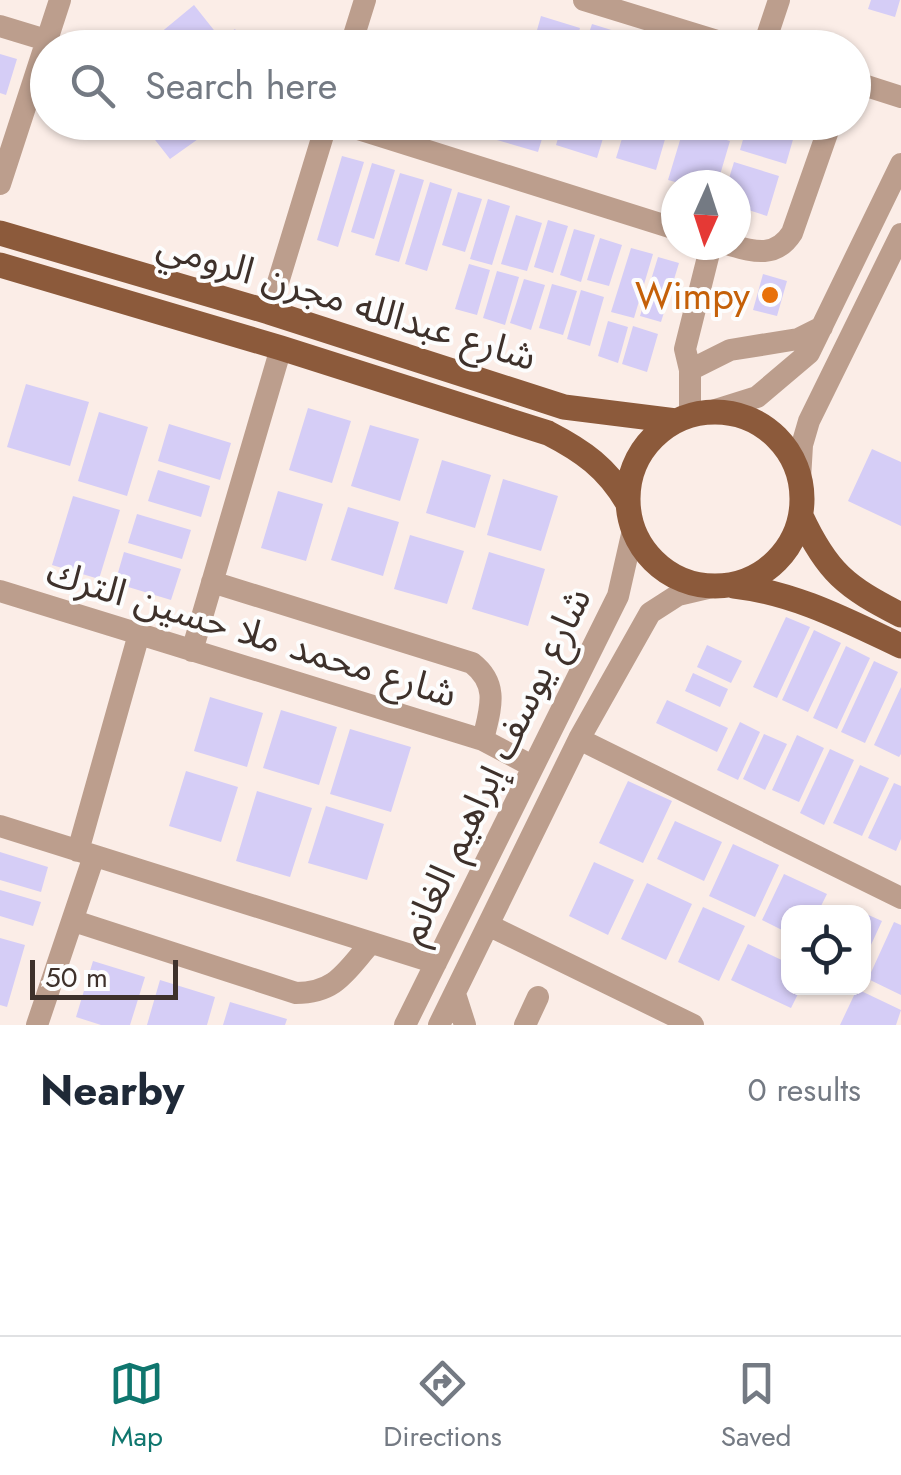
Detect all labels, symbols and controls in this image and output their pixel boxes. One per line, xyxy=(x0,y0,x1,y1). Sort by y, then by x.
search box xyxy=(30,30,871,140)
icon: search xyxy=(65,58,120,113)
text: Search here xyxy=(145,58,337,113)
north arrow xyxy=(661,170,751,260)
street label: شارع عبدالله مجرن الرومي xyxy=(150,216,543,386)
place label: Wimpy xyxy=(635,268,750,323)
marker: Wimpy xyxy=(759,284,781,306)
street label: شارع محمد ملا حسين الترك xyxy=(40,543,464,722)
street label: شارع يوسف إبراهيم الغانم xyxy=(384,578,606,953)
map controls xyxy=(781,905,871,995)
button: locate xyxy=(781,905,871,995)
scale bar xyxy=(30,955,178,1000)
text: 50 m xyxy=(45,957,108,998)
text: Nearby xyxy=(40,1060,184,1121)
text: 0 results xyxy=(748,1067,861,1113)
tab: Map xyxy=(109,1356,164,1457)
tab: Directions xyxy=(383,1356,502,1457)
tab: Saved xyxy=(721,1356,792,1457)

